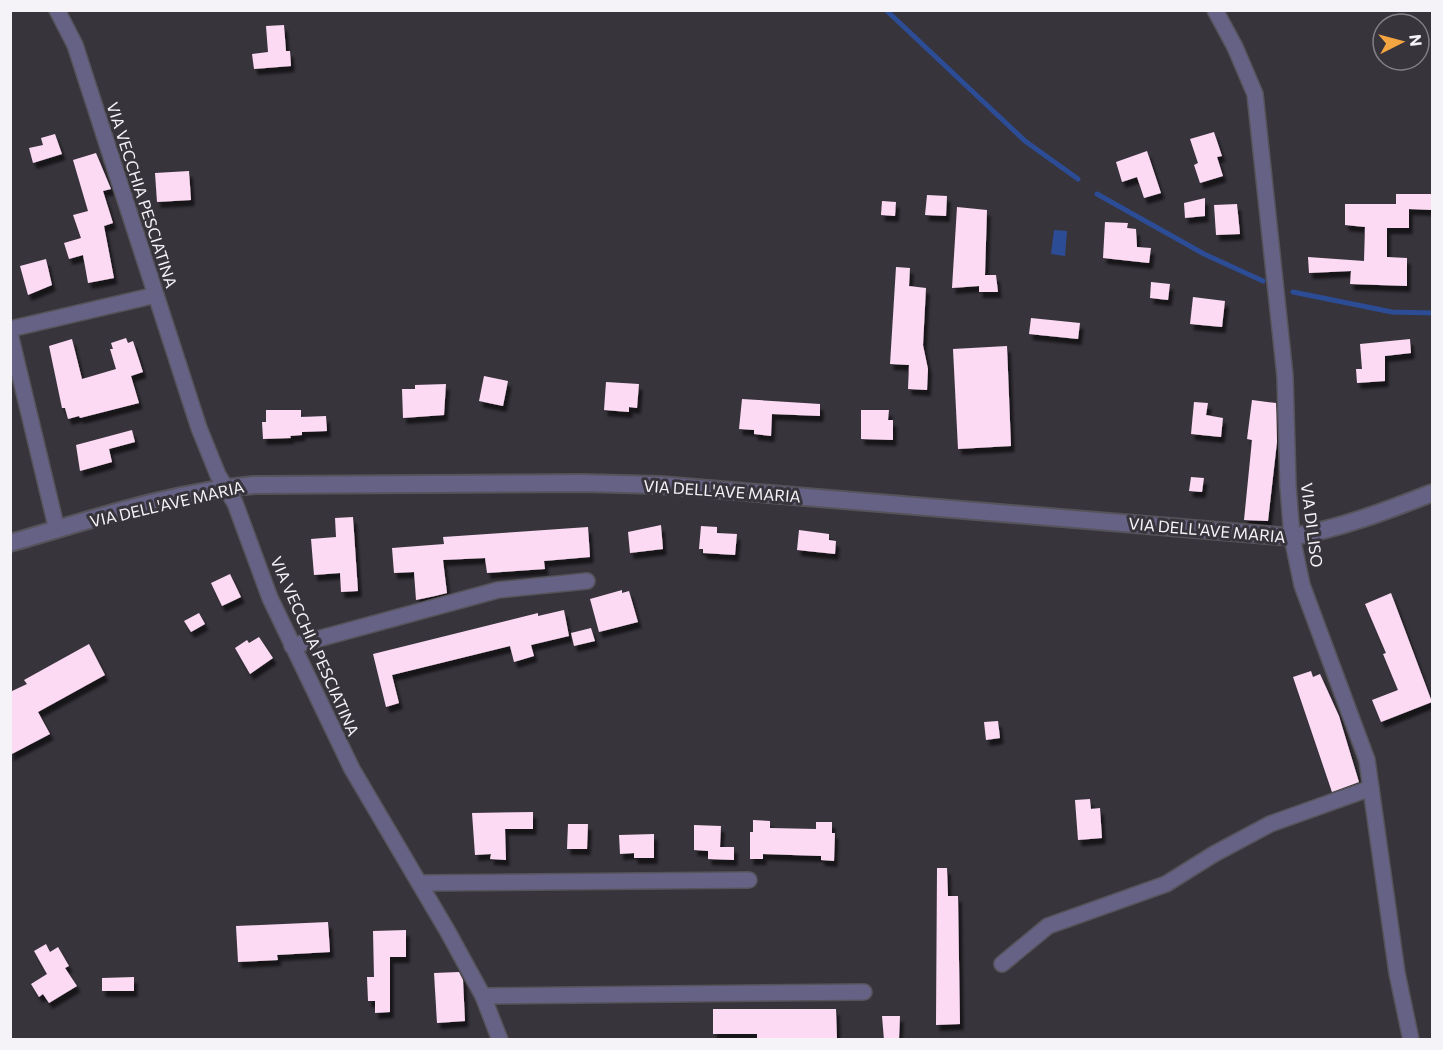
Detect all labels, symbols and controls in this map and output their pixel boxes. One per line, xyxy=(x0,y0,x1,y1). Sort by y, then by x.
north arrow xyxy=(1371,12,1431,72)
text: N xyxy=(1406,33,1426,47)
street label: VIA VECCHIA PESCIATINA xyxy=(103,99,182,290)
street label: VIA DELL'AVE MARIA xyxy=(643,476,801,505)
street label: VIA DELL'AVE MARIA xyxy=(88,477,246,530)
street label: VIA DI LISO xyxy=(1298,482,1327,568)
street label: VIA DELL'AVE MARIA xyxy=(1128,513,1286,546)
street label: VIA VECCHIA PESCIATINA xyxy=(267,553,364,738)

